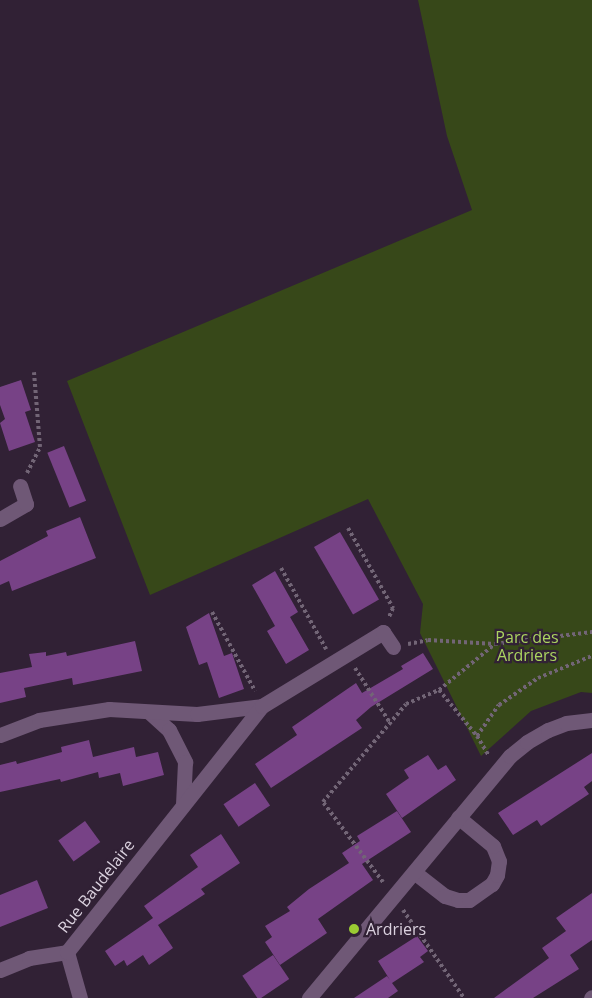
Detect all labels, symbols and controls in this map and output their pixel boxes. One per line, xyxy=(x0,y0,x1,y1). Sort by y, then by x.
park label: Parc des Ardriers xyxy=(495,627,559,665)
street label: Rue Baudelaire xyxy=(54,836,138,936)
place label: Ardriers xyxy=(366,919,426,939)
marker: Ardriers xyxy=(347,922,361,936)

